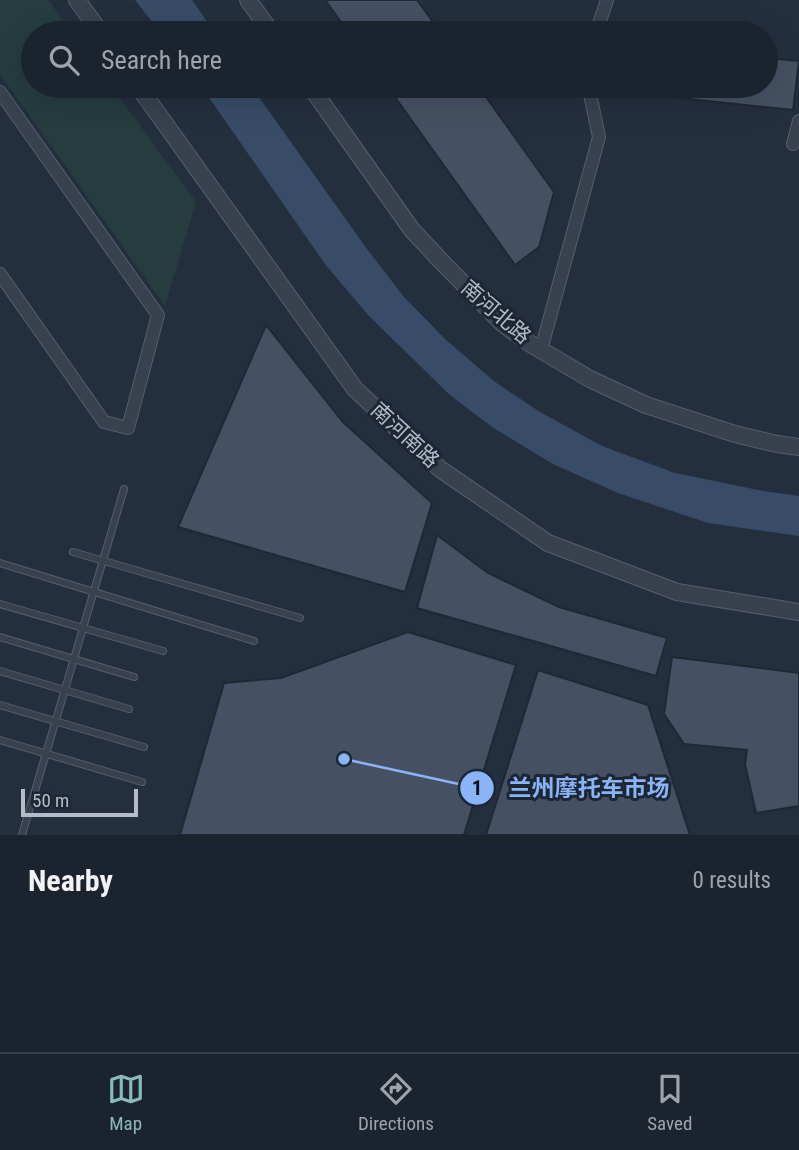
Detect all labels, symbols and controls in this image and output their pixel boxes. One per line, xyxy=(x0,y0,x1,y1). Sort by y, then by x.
search box xyxy=(21,21,778,98)
icon: search xyxy=(45,41,83,79)
text: Search here xyxy=(101,45,222,75)
street label: 南河北路 xyxy=(456,275,536,349)
street label: 南河南路 xyxy=(366,398,444,472)
callout: 兰州摩托车市场 xyxy=(460,766,684,810)
text: 兰州摩托车市场 xyxy=(509,775,670,802)
text: 1 xyxy=(472,776,482,800)
scale bar xyxy=(21,786,138,818)
text: 50 m xyxy=(32,789,69,812)
text: Nearby xyxy=(28,863,113,898)
text: 0 results xyxy=(693,867,771,894)
tab: Map xyxy=(107,1070,145,1135)
tab: Directions xyxy=(358,1070,434,1135)
tab: Saved xyxy=(647,1070,692,1135)

